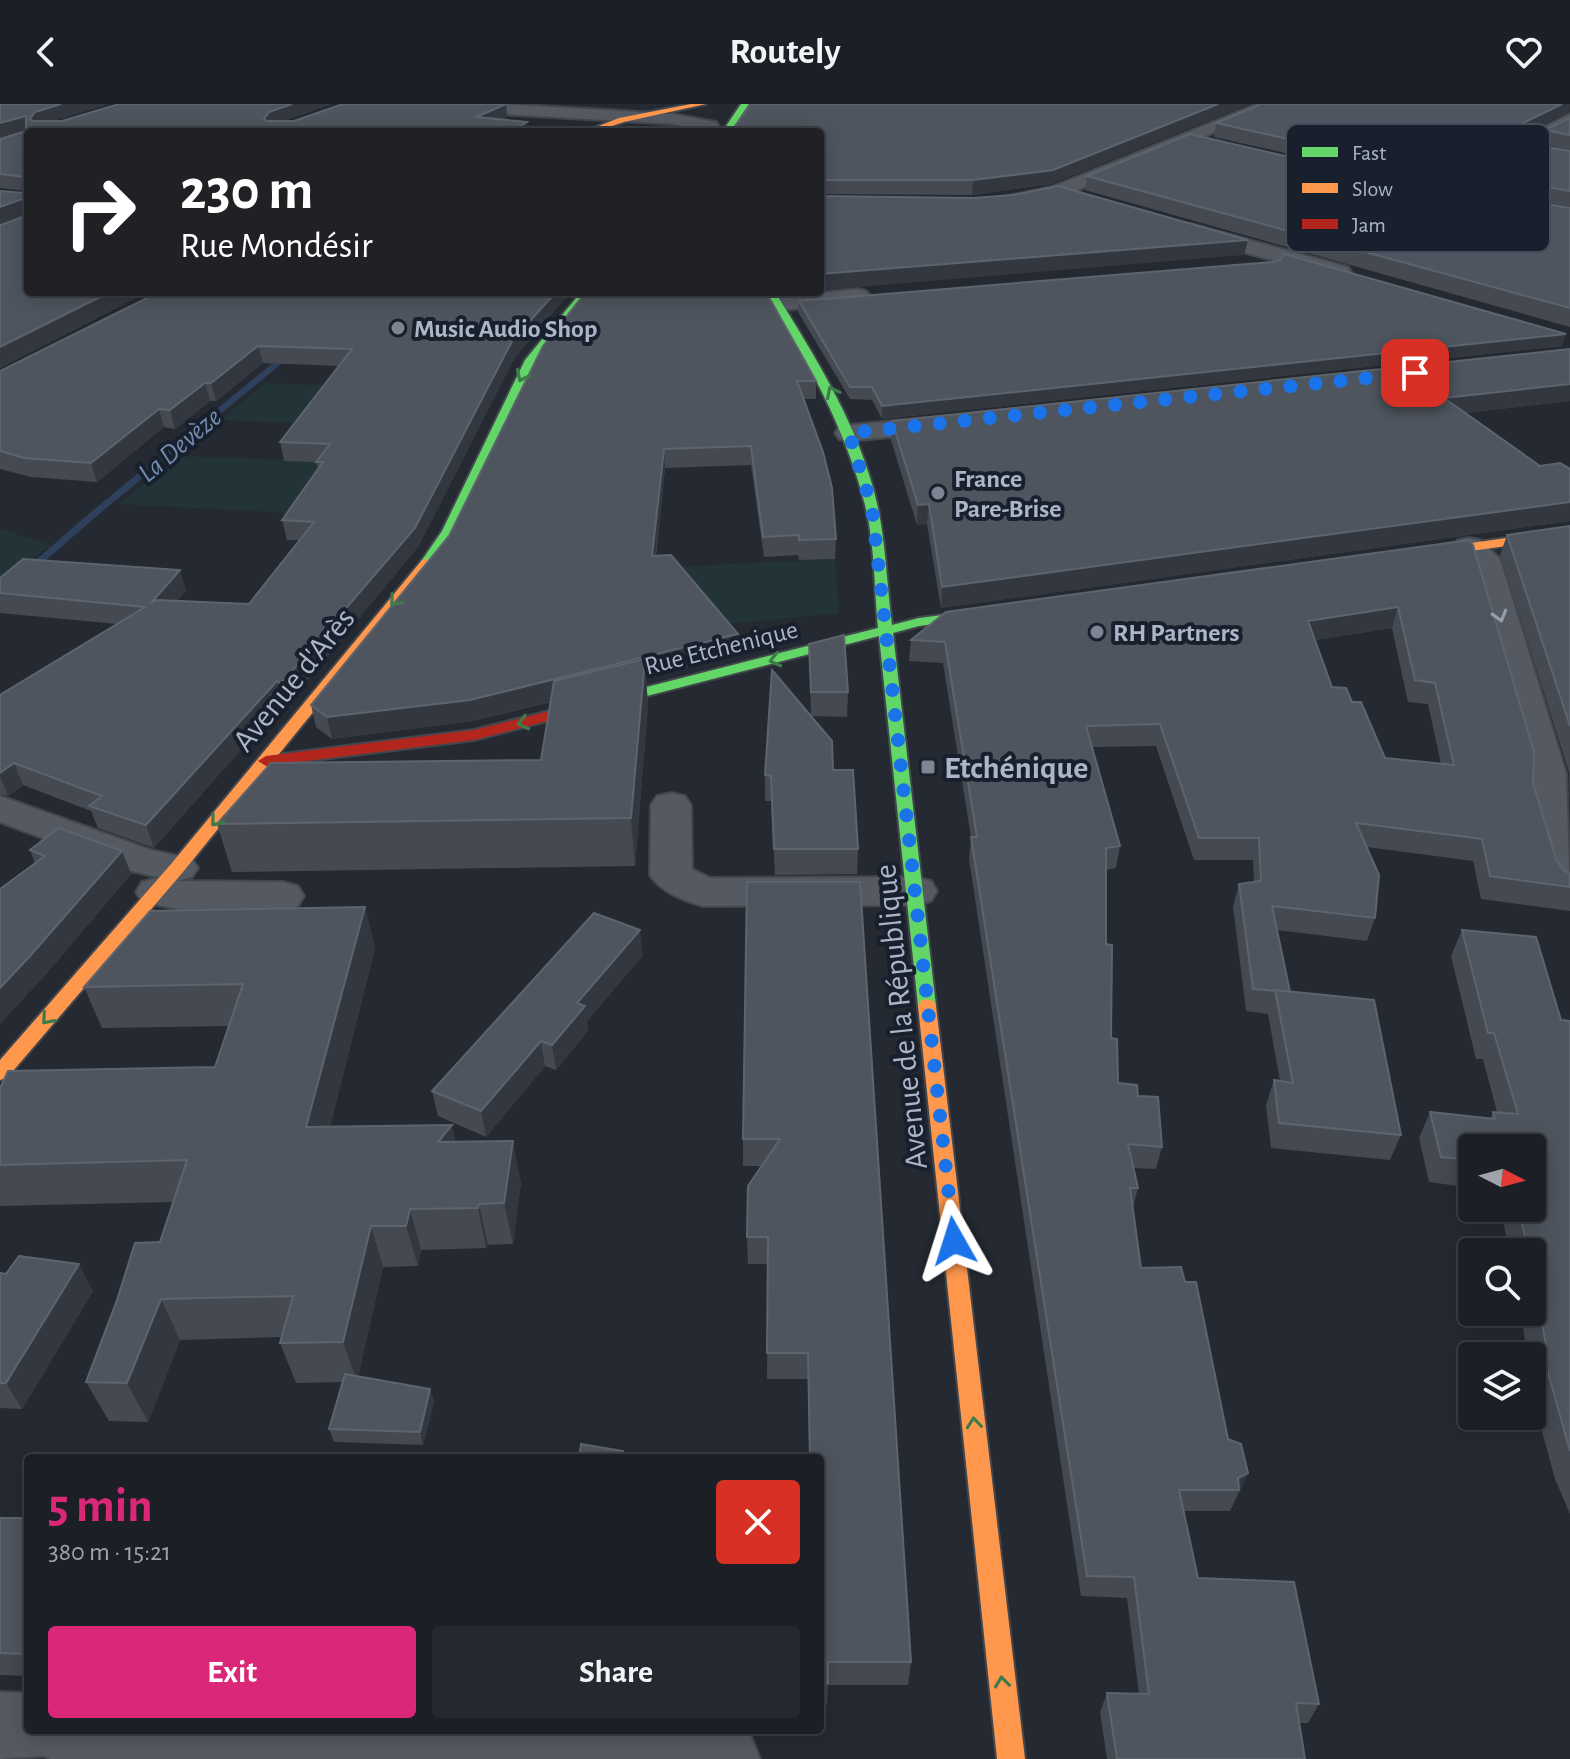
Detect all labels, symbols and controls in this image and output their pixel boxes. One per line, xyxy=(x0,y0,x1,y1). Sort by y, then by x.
icon: back xyxy=(24,30,68,74)
icon: heart xyxy=(1502,30,1546,74)
text: Routely xyxy=(730,34,840,70)
legend xyxy=(1286,124,1550,252)
text: Fast xyxy=(1352,142,1386,164)
icon: right xyxy=(48,160,152,264)
text: 230 m xyxy=(180,163,313,219)
text: Slow xyxy=(1352,178,1393,200)
text: Jam xyxy=(1352,214,1386,236)
text: Rue Mondésir xyxy=(180,228,373,264)
place label: Music Audio Shop xyxy=(414,316,597,342)
marker: Music Audio Shop xyxy=(389,319,407,337)
pin xyxy=(1381,339,1449,407)
icon: arrive xyxy=(1393,351,1437,395)
one-way arrow xyxy=(516,368,532,383)
one-way arrow xyxy=(826,386,841,400)
water label: La Devèze xyxy=(133,403,227,488)
place label: France Pare-Brise xyxy=(954,466,1062,522)
marker: France Pare-Brise xyxy=(929,484,947,502)
one-way arrow xyxy=(390,592,405,606)
street label: Avenue d'Arès xyxy=(227,602,361,757)
one-way arrow xyxy=(1491,608,1507,622)
street label: Rue Etchenique xyxy=(642,616,801,680)
place label: RH Partners xyxy=(1113,620,1240,646)
marker: RH Partners xyxy=(1088,623,1106,641)
one-way arrow xyxy=(769,651,782,668)
one-way arrow xyxy=(516,714,530,731)
place label: Etchénique xyxy=(944,752,1088,784)
marker: Etchénique xyxy=(919,758,937,776)
one-way arrow xyxy=(211,812,226,826)
street label: Avenue de la République xyxy=(869,863,933,1171)
one-way arrow xyxy=(43,1009,57,1024)
north arrow xyxy=(1458,1134,1546,1222)
map controls xyxy=(1458,1134,1546,1430)
position arrow xyxy=(912,1199,996,1283)
button: search xyxy=(1458,1238,1546,1326)
button: layers xyxy=(1458,1342,1546,1430)
one-way arrow xyxy=(965,1416,982,1429)
button: close xyxy=(716,1480,800,1564)
text: 5 min xyxy=(48,1483,153,1531)
text: 380 m · 15:21 xyxy=(48,1539,171,1565)
button: Exit xyxy=(48,1626,416,1718)
button: Share xyxy=(432,1626,800,1718)
one-way arrow xyxy=(994,1675,1011,1688)

